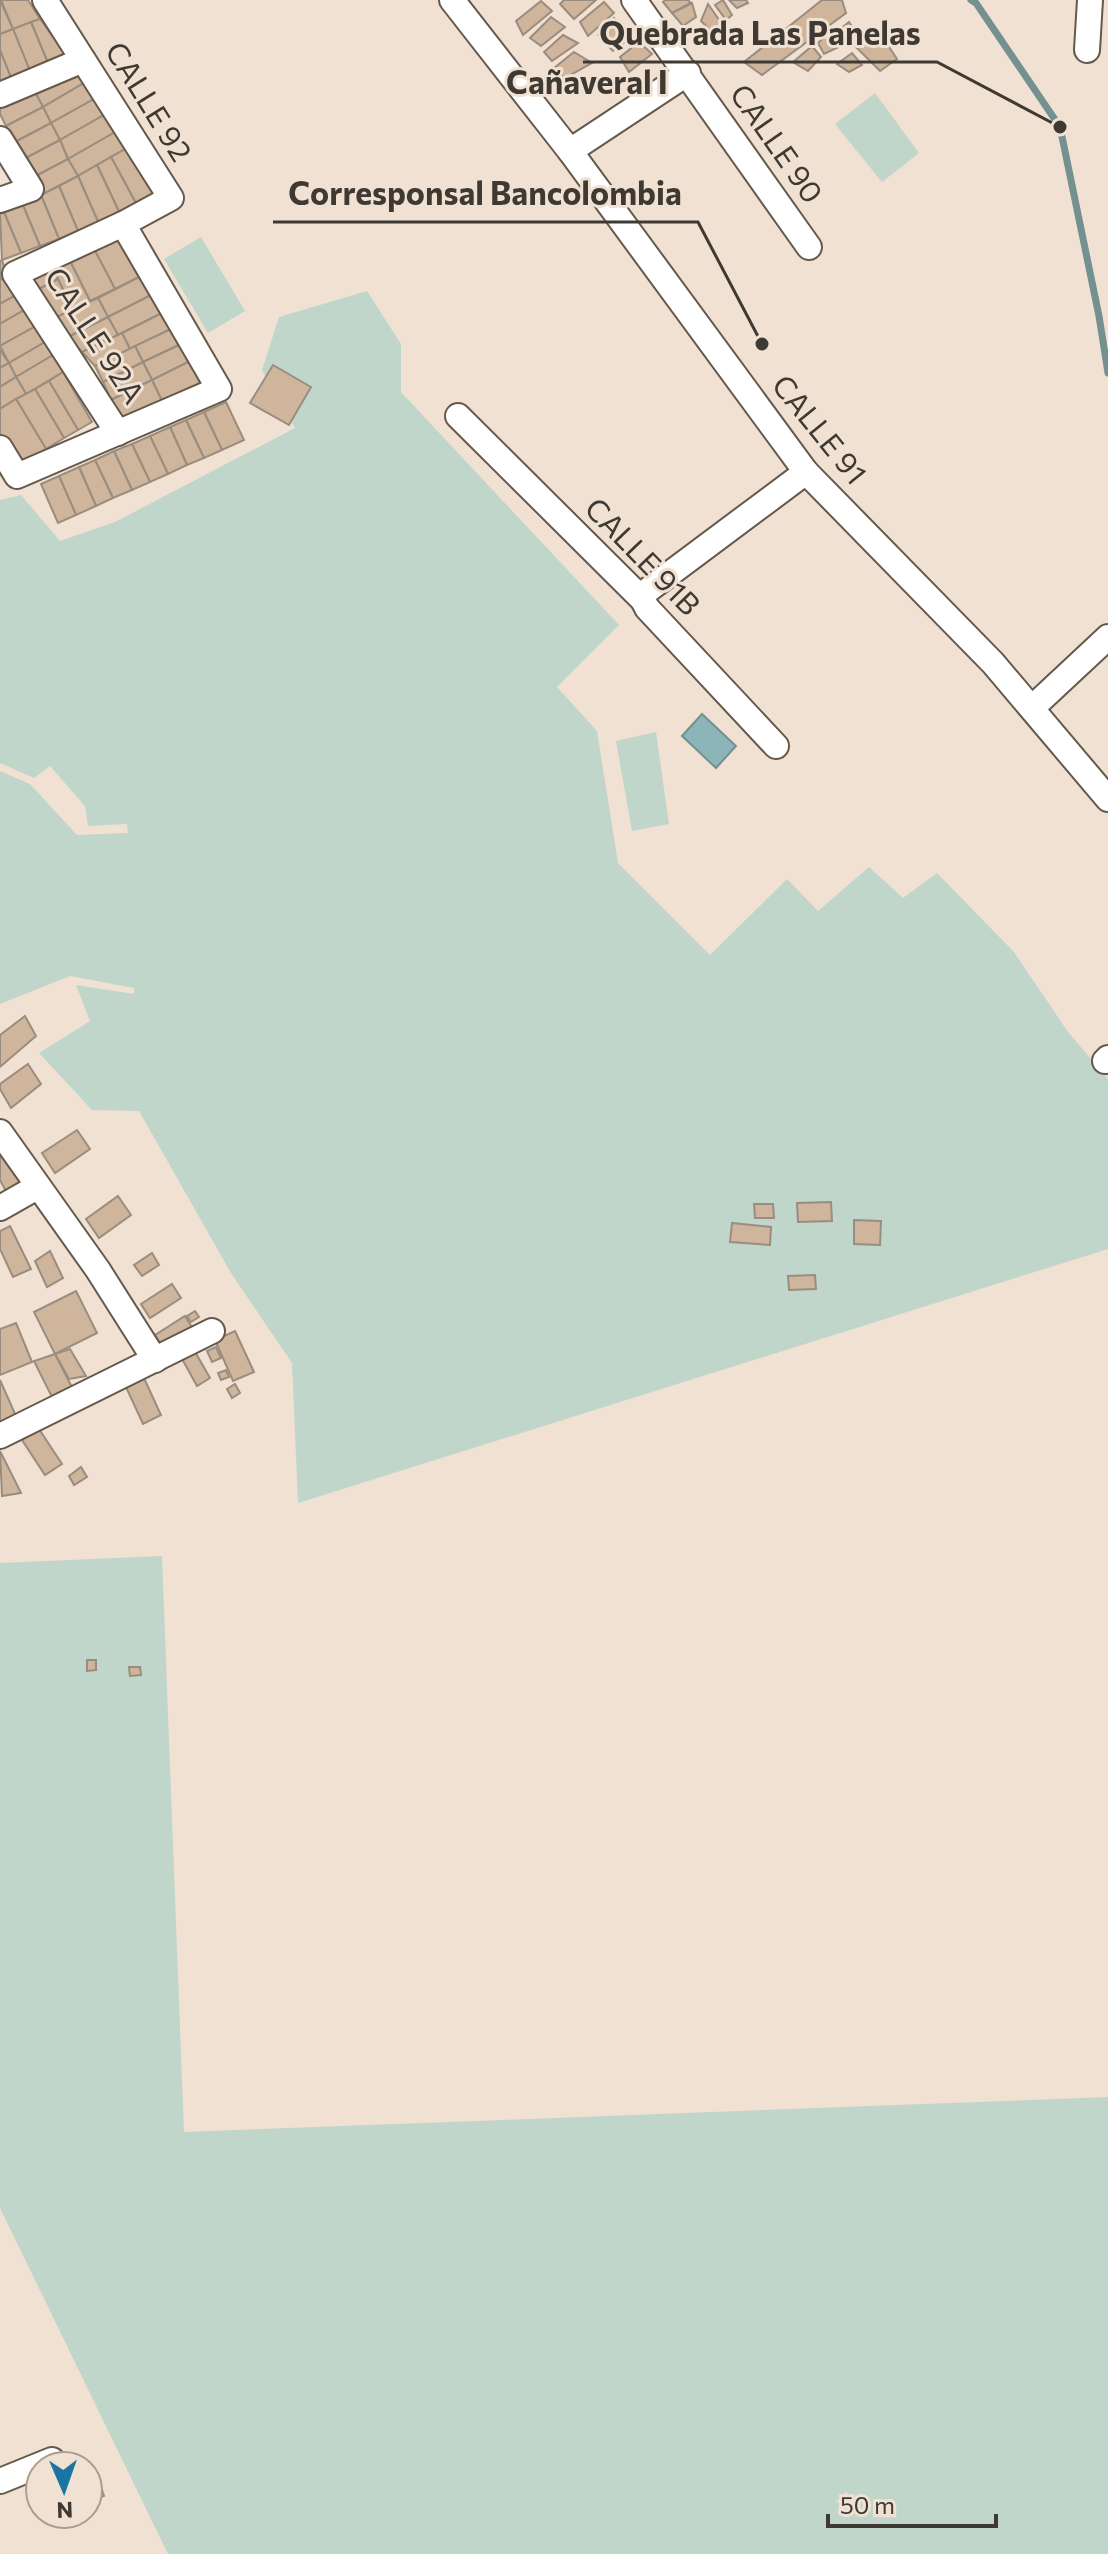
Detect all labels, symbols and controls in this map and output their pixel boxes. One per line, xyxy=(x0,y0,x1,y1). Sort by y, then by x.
callout: Quebrada Las Panelas xyxy=(583,6,937,62)
text: Quebrada Las Panelas xyxy=(599,12,921,52)
street label: CALLE 92 xyxy=(99,34,201,167)
district label: Cañaveral I xyxy=(506,61,668,101)
street label: CALLE 90 xyxy=(724,76,832,209)
callout: Corresponsal Bancolombia xyxy=(273,166,698,222)
text: Corresponsal Bancolombia xyxy=(288,172,682,212)
street label: CALLE 92A xyxy=(38,260,154,410)
street label: CALLE 91 xyxy=(766,366,876,491)
street label: CALLE 91B xyxy=(579,489,709,622)
north arrow xyxy=(24,2450,104,2530)
scale bar xyxy=(828,2478,996,2528)
text: 50 m xyxy=(840,2490,895,2519)
text: N xyxy=(56,2497,73,2524)

